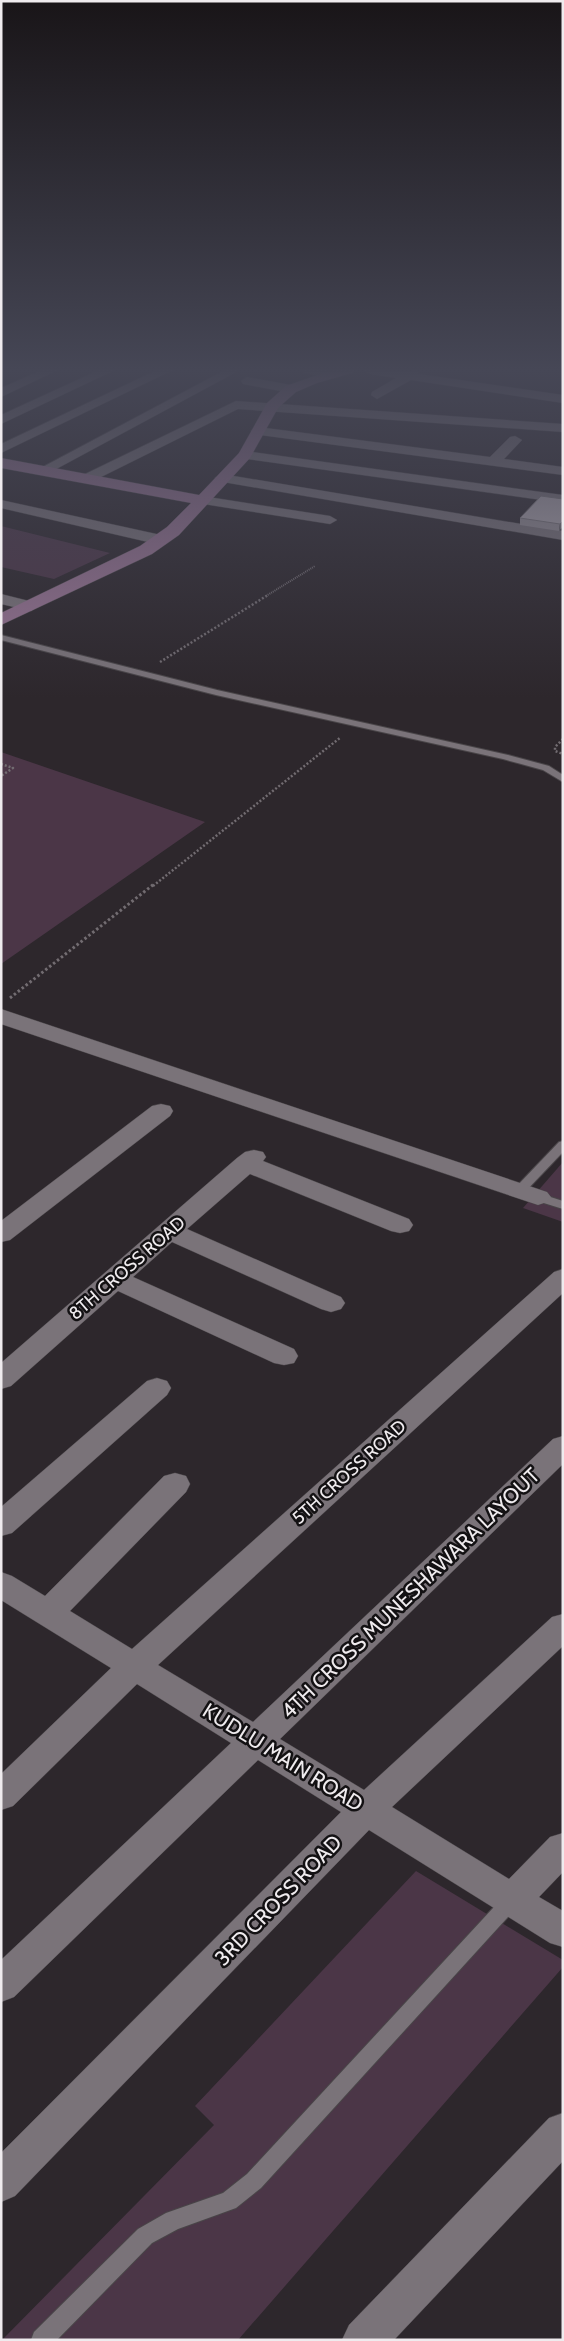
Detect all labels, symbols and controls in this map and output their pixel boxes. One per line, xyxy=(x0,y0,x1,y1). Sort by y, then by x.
street label: 8TH CROSS ROAD xyxy=(64,1212,190,1324)
street label: 5TH CROSS ROAD xyxy=(288,1415,410,1529)
street label: 4TH CROSS MUNESHAWARA LAYOUT xyxy=(276,1463,544,1723)
street label: KUDLU MAIN ROAD xyxy=(198,1698,368,1816)
street label: 3RD CROSS ROAD xyxy=(209,1830,347,1970)

